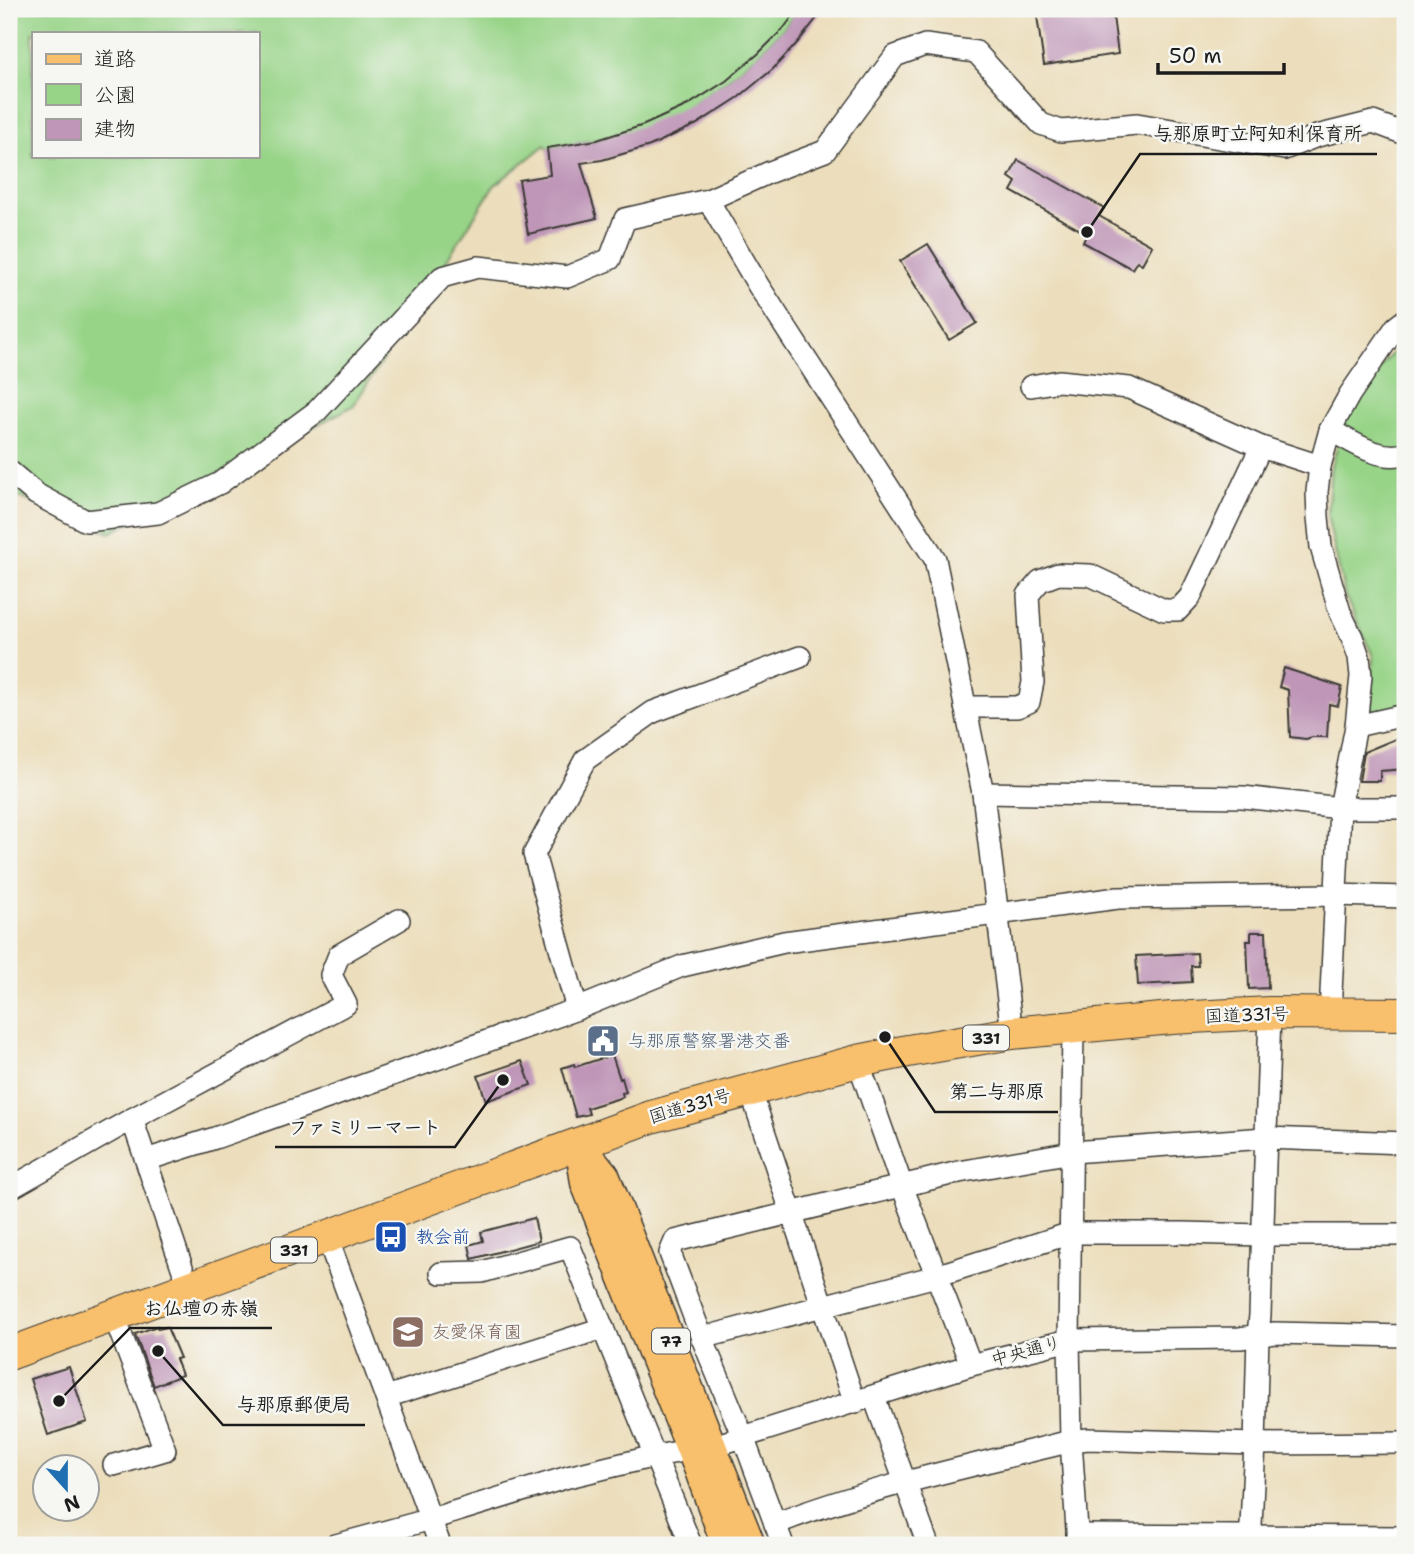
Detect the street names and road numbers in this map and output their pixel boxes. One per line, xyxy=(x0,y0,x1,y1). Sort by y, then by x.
street label: 国道331号 xyxy=(1204,1002,1290,1028)
road number: 331 xyxy=(963,1026,1009,1050)
street label: 国道331号 xyxy=(646,1083,734,1129)
road number: 331 xyxy=(271,1238,317,1262)
road number: 77 xyxy=(652,1329,690,1354)
street label: 中央通り xyxy=(988,1330,1064,1372)

